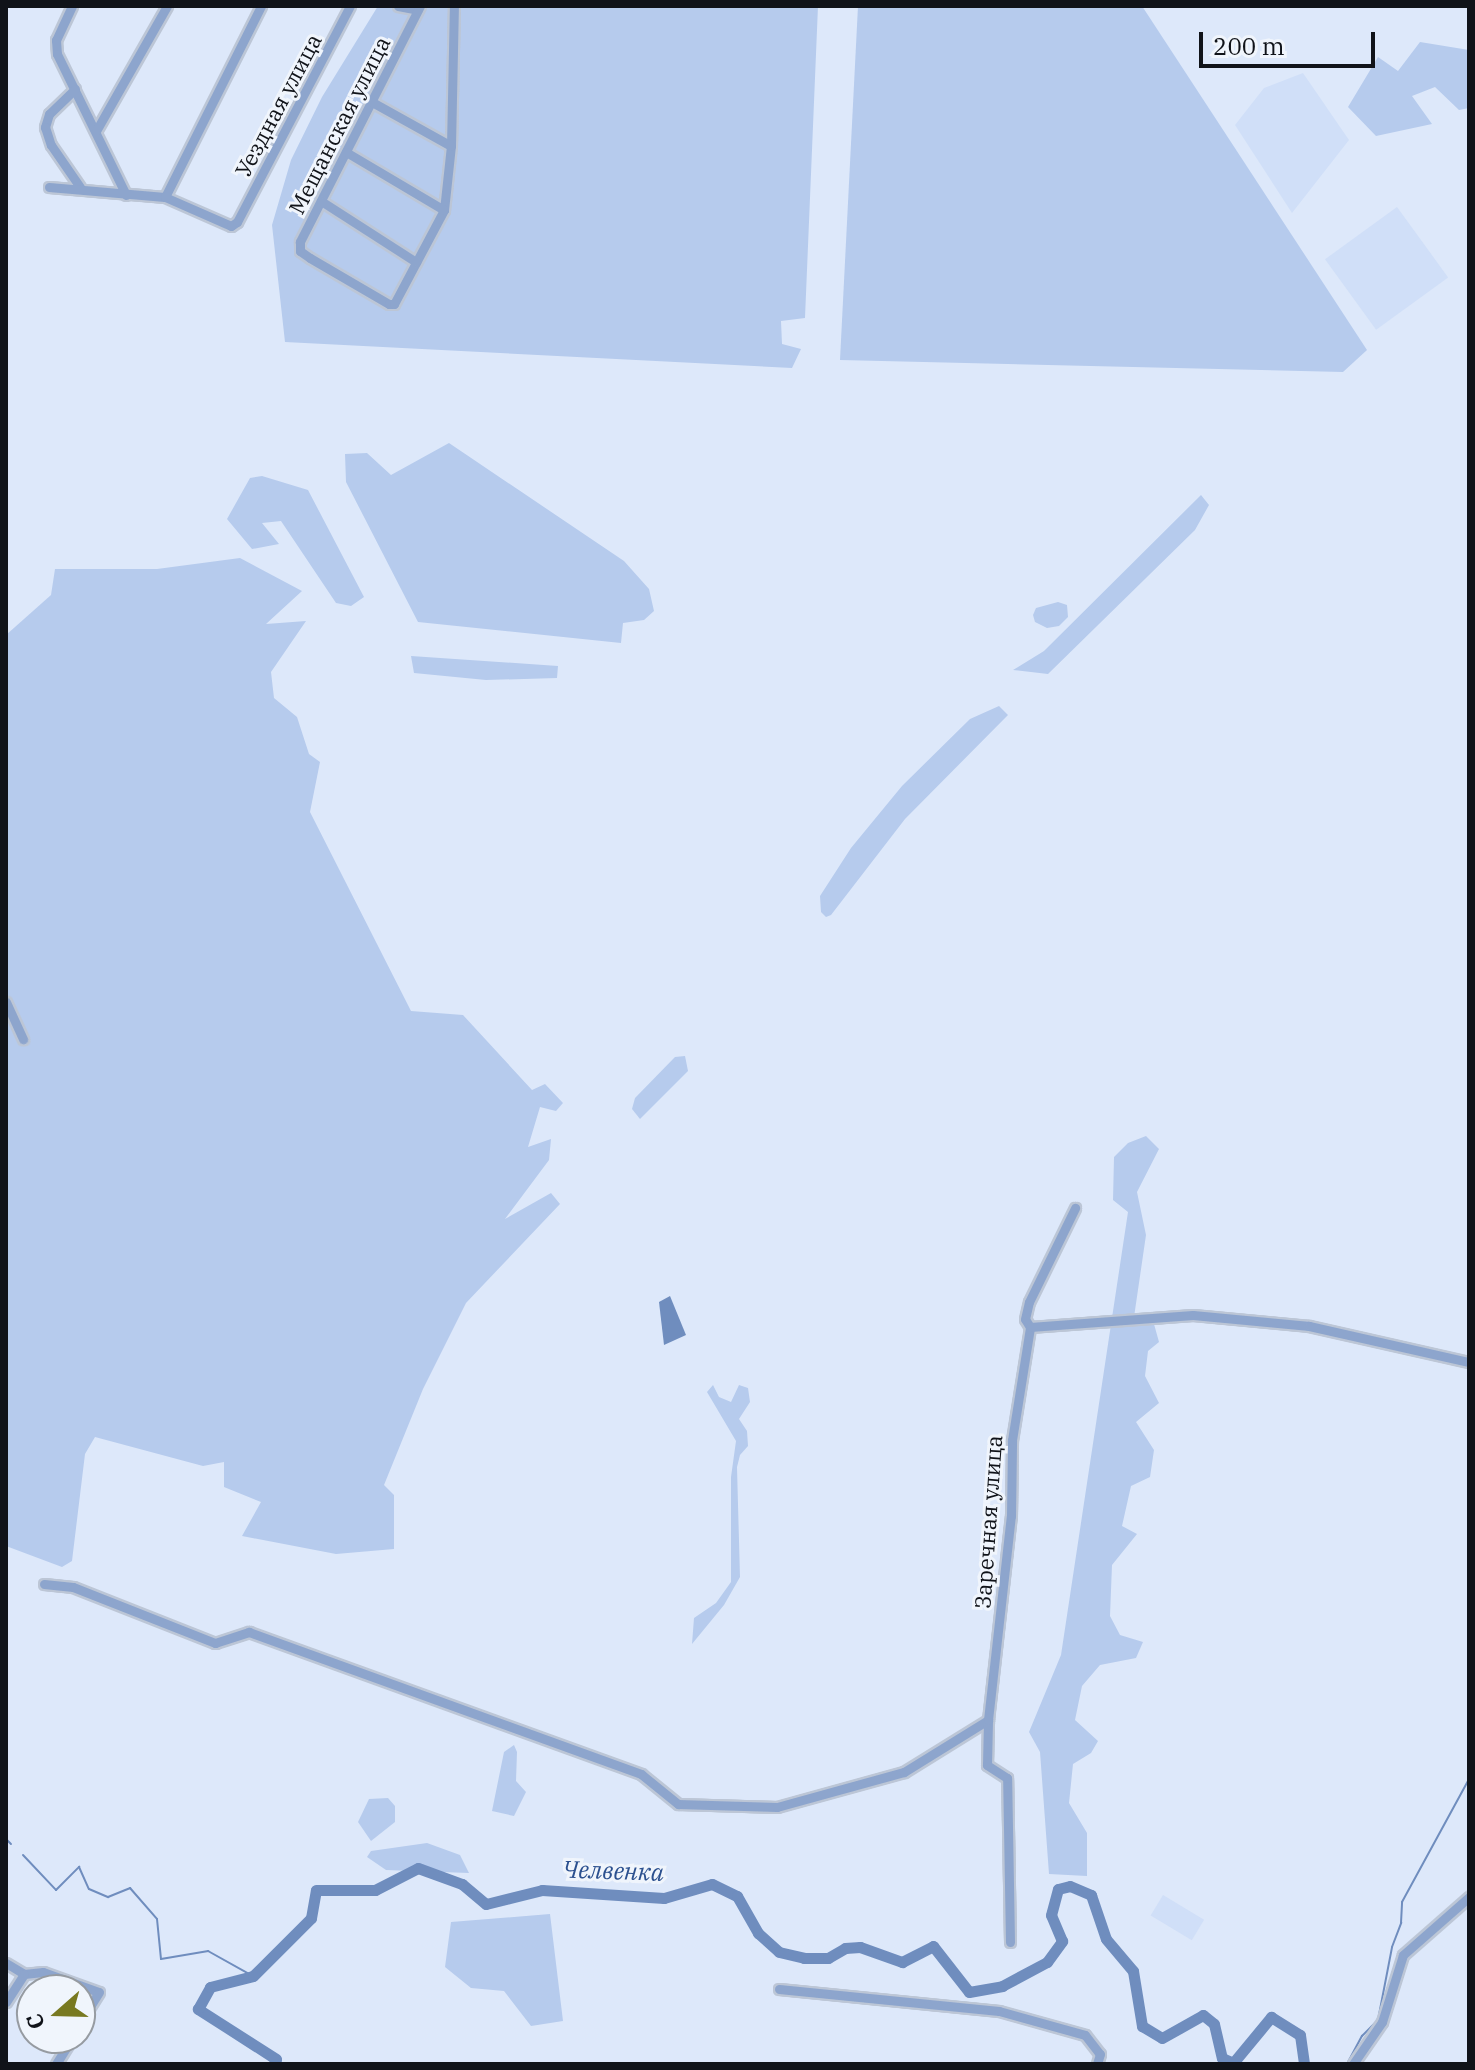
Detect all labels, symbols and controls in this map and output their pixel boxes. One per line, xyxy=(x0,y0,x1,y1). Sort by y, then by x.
scale bar xyxy=(1203,16,1379,66)
street label: Уездная улица xyxy=(229,29,327,181)
text: 200 m xyxy=(1213,30,1285,62)
street label: Мещанская улица xyxy=(283,32,395,218)
street label: Заречная улица xyxy=(969,1434,1007,1610)
water label: Челвенка xyxy=(562,1855,664,1887)
north arrow xyxy=(16,1974,96,2054)
text: С xyxy=(19,2010,51,2034)

